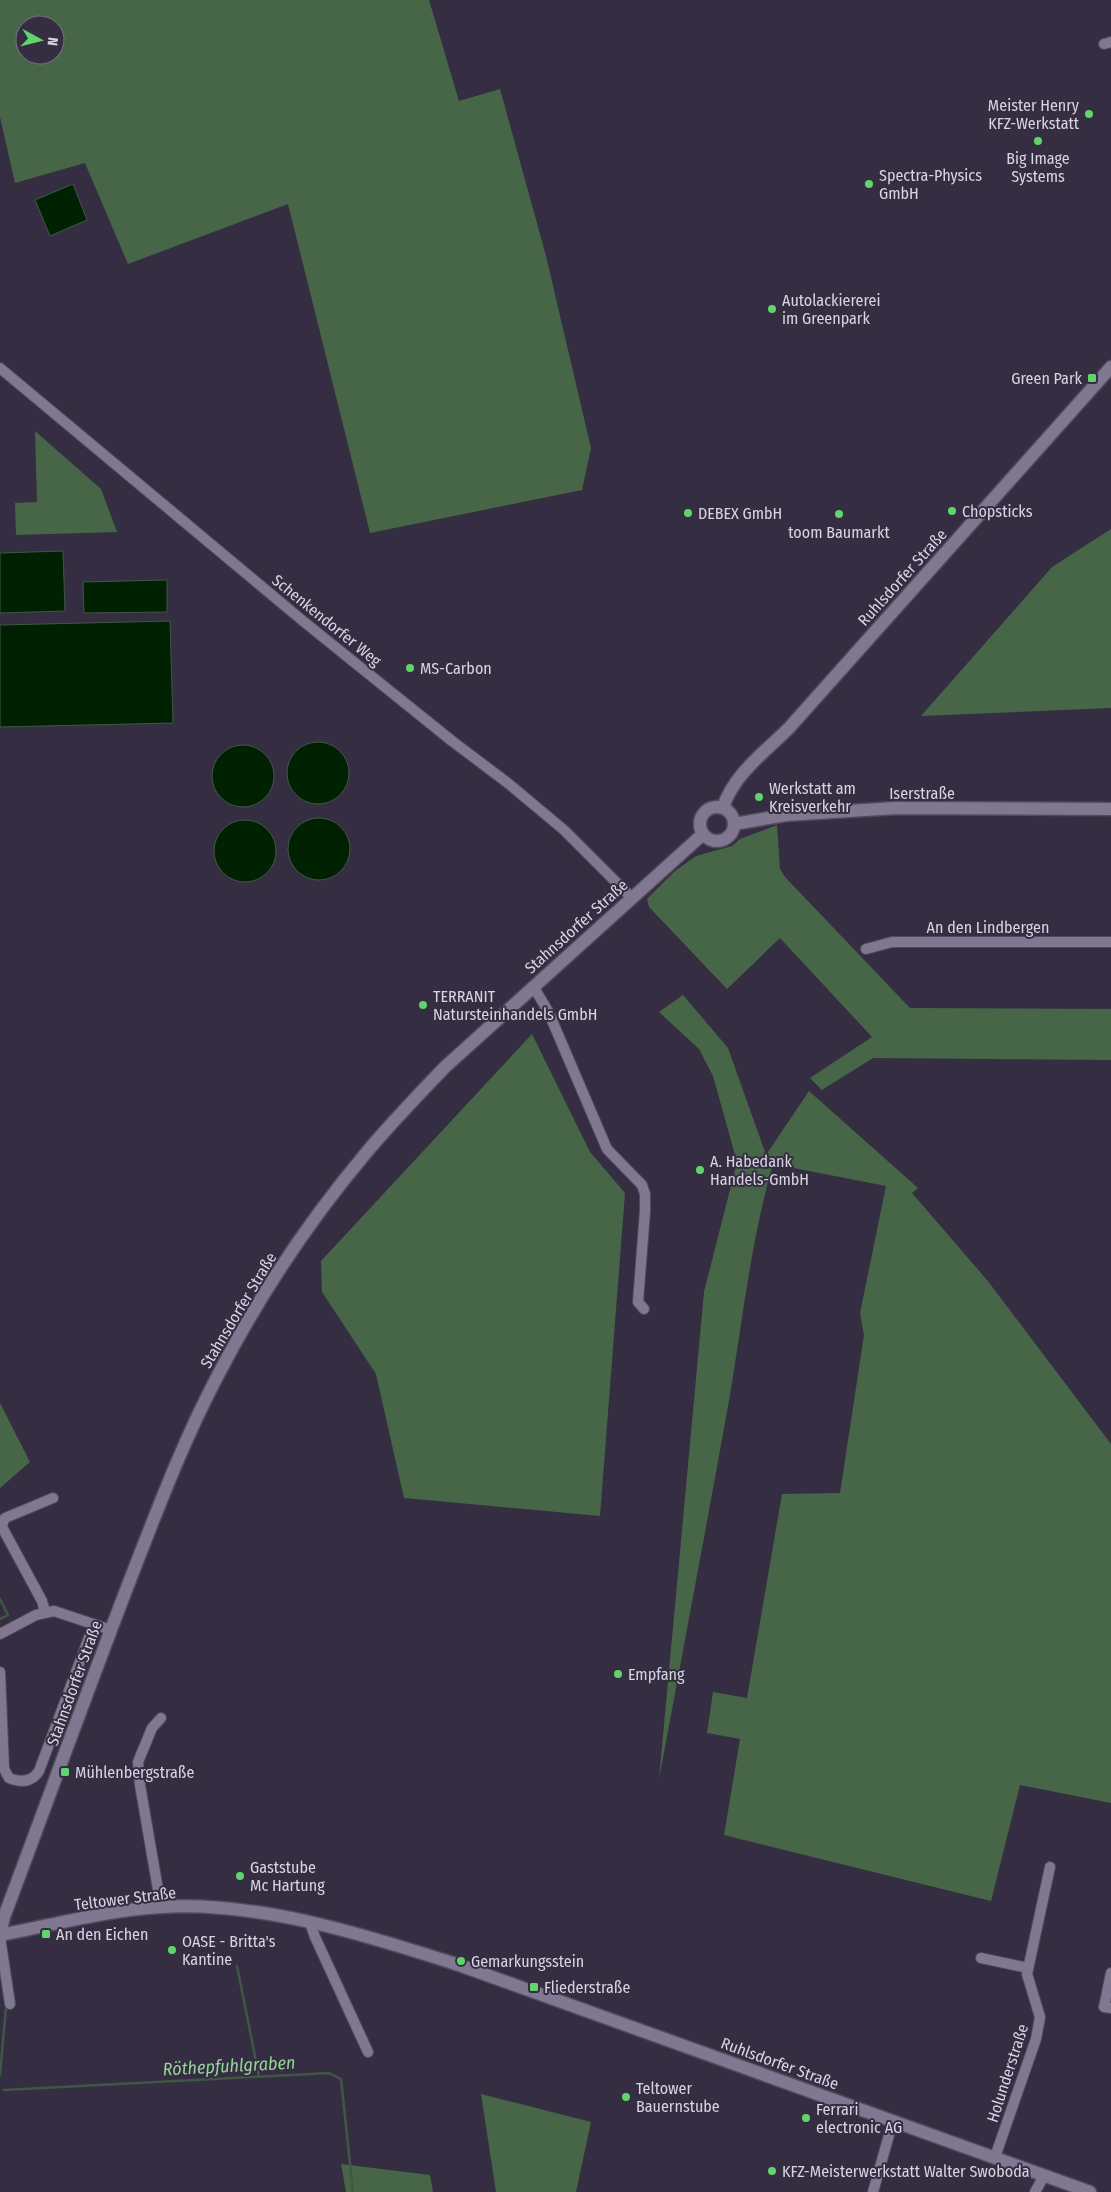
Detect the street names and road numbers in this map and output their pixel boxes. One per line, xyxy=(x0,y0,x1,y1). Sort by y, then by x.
street label: Ruhlsdorfer Straße xyxy=(854,525,951,630)
street label: Schenkendorfer Weg xyxy=(268,571,385,671)
street label: Iserstraße xyxy=(889,784,955,803)
street label: Stahnsdorfer Straße xyxy=(521,875,632,977)
street label: An den Lindbergen xyxy=(927,918,1049,937)
street label: Stahnsdorfer Straße xyxy=(196,1249,281,1372)
street label: Stahnsdorfer Straße xyxy=(43,1618,106,1748)
street label: Teltower Straße xyxy=(73,1883,177,1914)
street label: Holunderstraße xyxy=(983,2021,1032,2125)
street label: Ruhlsdorfer Straße xyxy=(718,2033,841,2094)

